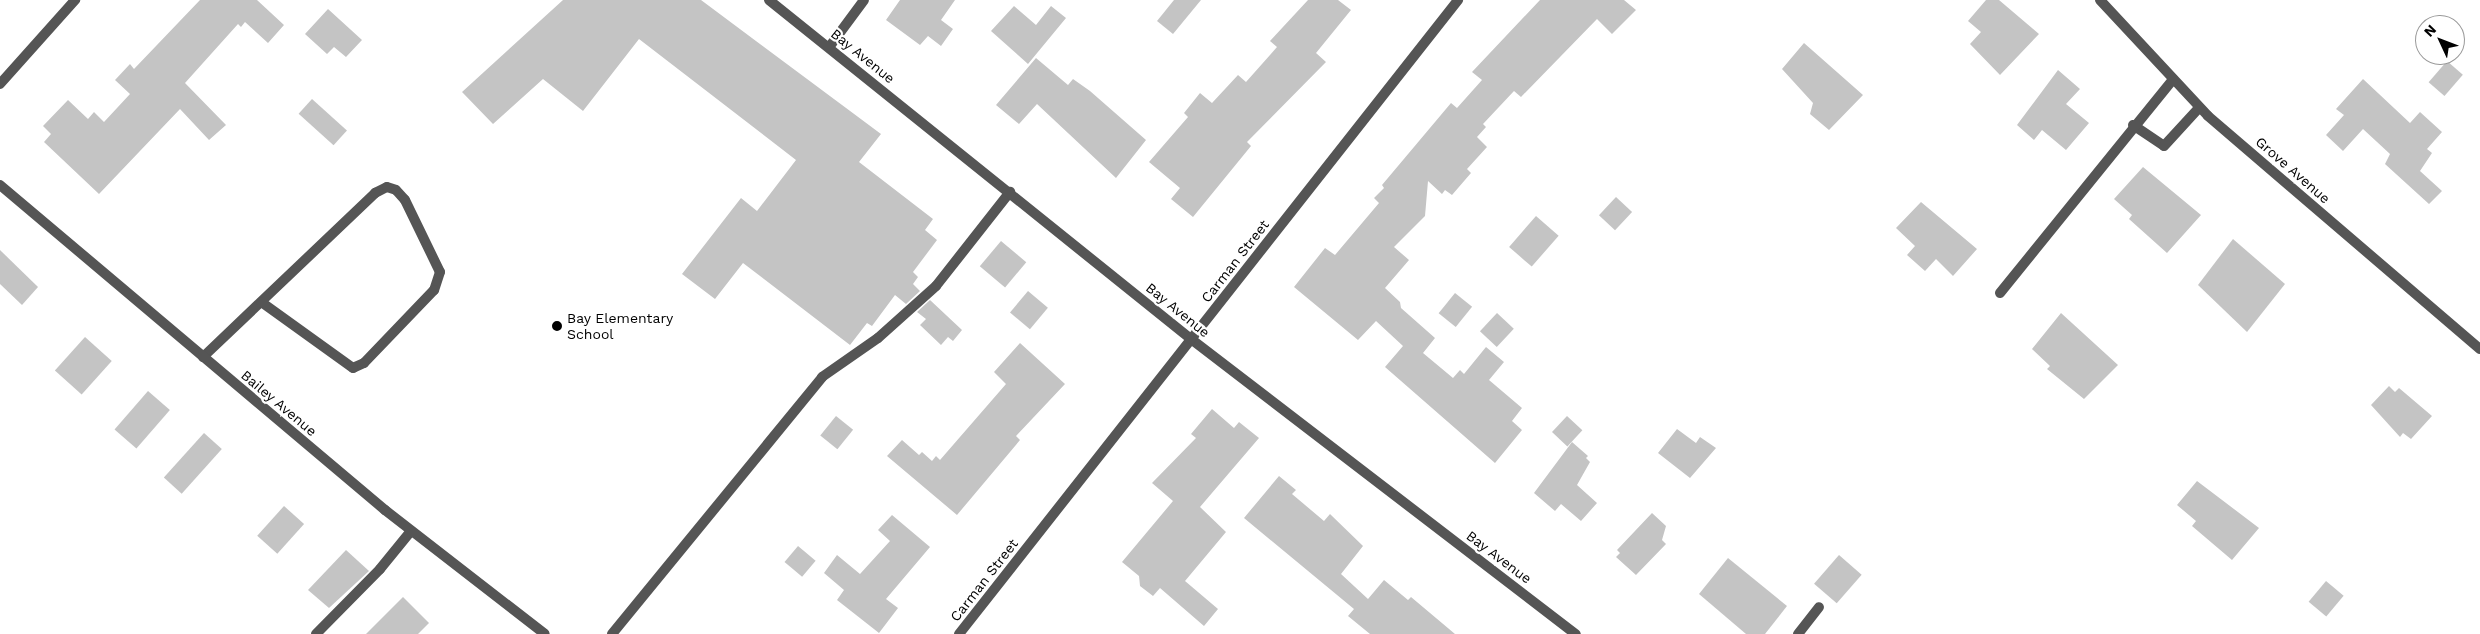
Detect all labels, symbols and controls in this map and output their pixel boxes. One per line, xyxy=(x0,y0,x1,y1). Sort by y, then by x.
north arrow xyxy=(2415,15,2465,65)
text: N xyxy=(2420,21,2439,40)
street label: Bay Avenue xyxy=(827,25,899,87)
street label: Grove Avenue xyxy=(2252,133,2334,207)
street label: Carman Street xyxy=(1198,216,1272,306)
street label: Bay Avenue xyxy=(1142,279,1214,341)
place label: Bay Elementary School xyxy=(567,310,674,342)
marker: Bay Elementary School xyxy=(551,320,563,332)
street label: Bailey Avenue xyxy=(237,366,321,440)
street label: Bay Avenue xyxy=(1463,527,1535,587)
street label: Carman Street xyxy=(947,535,1021,625)

